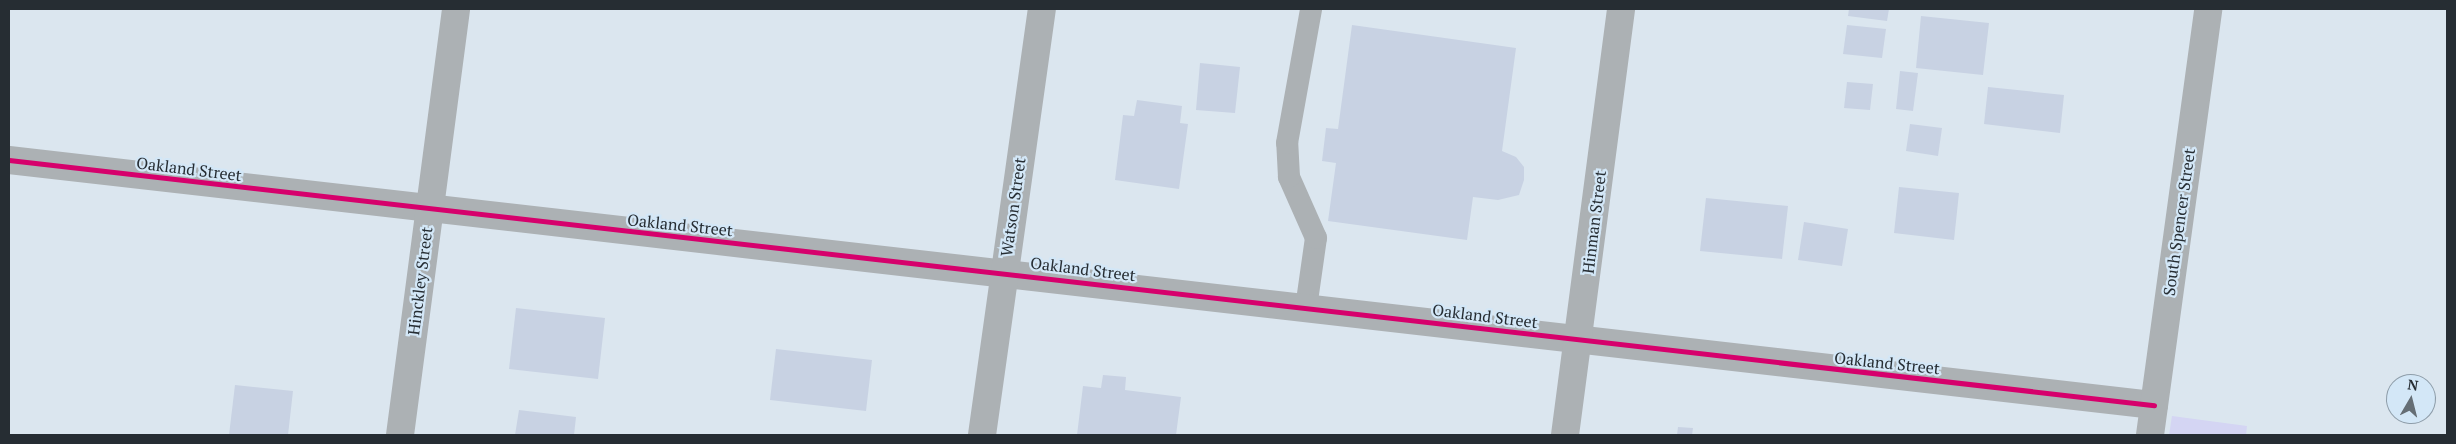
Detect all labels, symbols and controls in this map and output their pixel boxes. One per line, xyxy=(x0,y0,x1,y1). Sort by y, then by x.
street label: South Spencer Street xyxy=(2159,147,2199,297)
street label: Oakland Street xyxy=(135,153,243,185)
street label: Watson Street xyxy=(997,156,1029,258)
street label: Hinman Street xyxy=(1578,169,1610,275)
street label: Oakland Street xyxy=(626,210,734,240)
street label: Hinckley Street xyxy=(404,226,436,336)
street label: Oakland Street xyxy=(1029,253,1137,285)
street label: Oakland Street xyxy=(1431,300,1539,332)
street label: Oakland Street xyxy=(1833,348,1941,378)
north arrow xyxy=(2386,374,2436,424)
text: N xyxy=(2406,374,2420,395)

